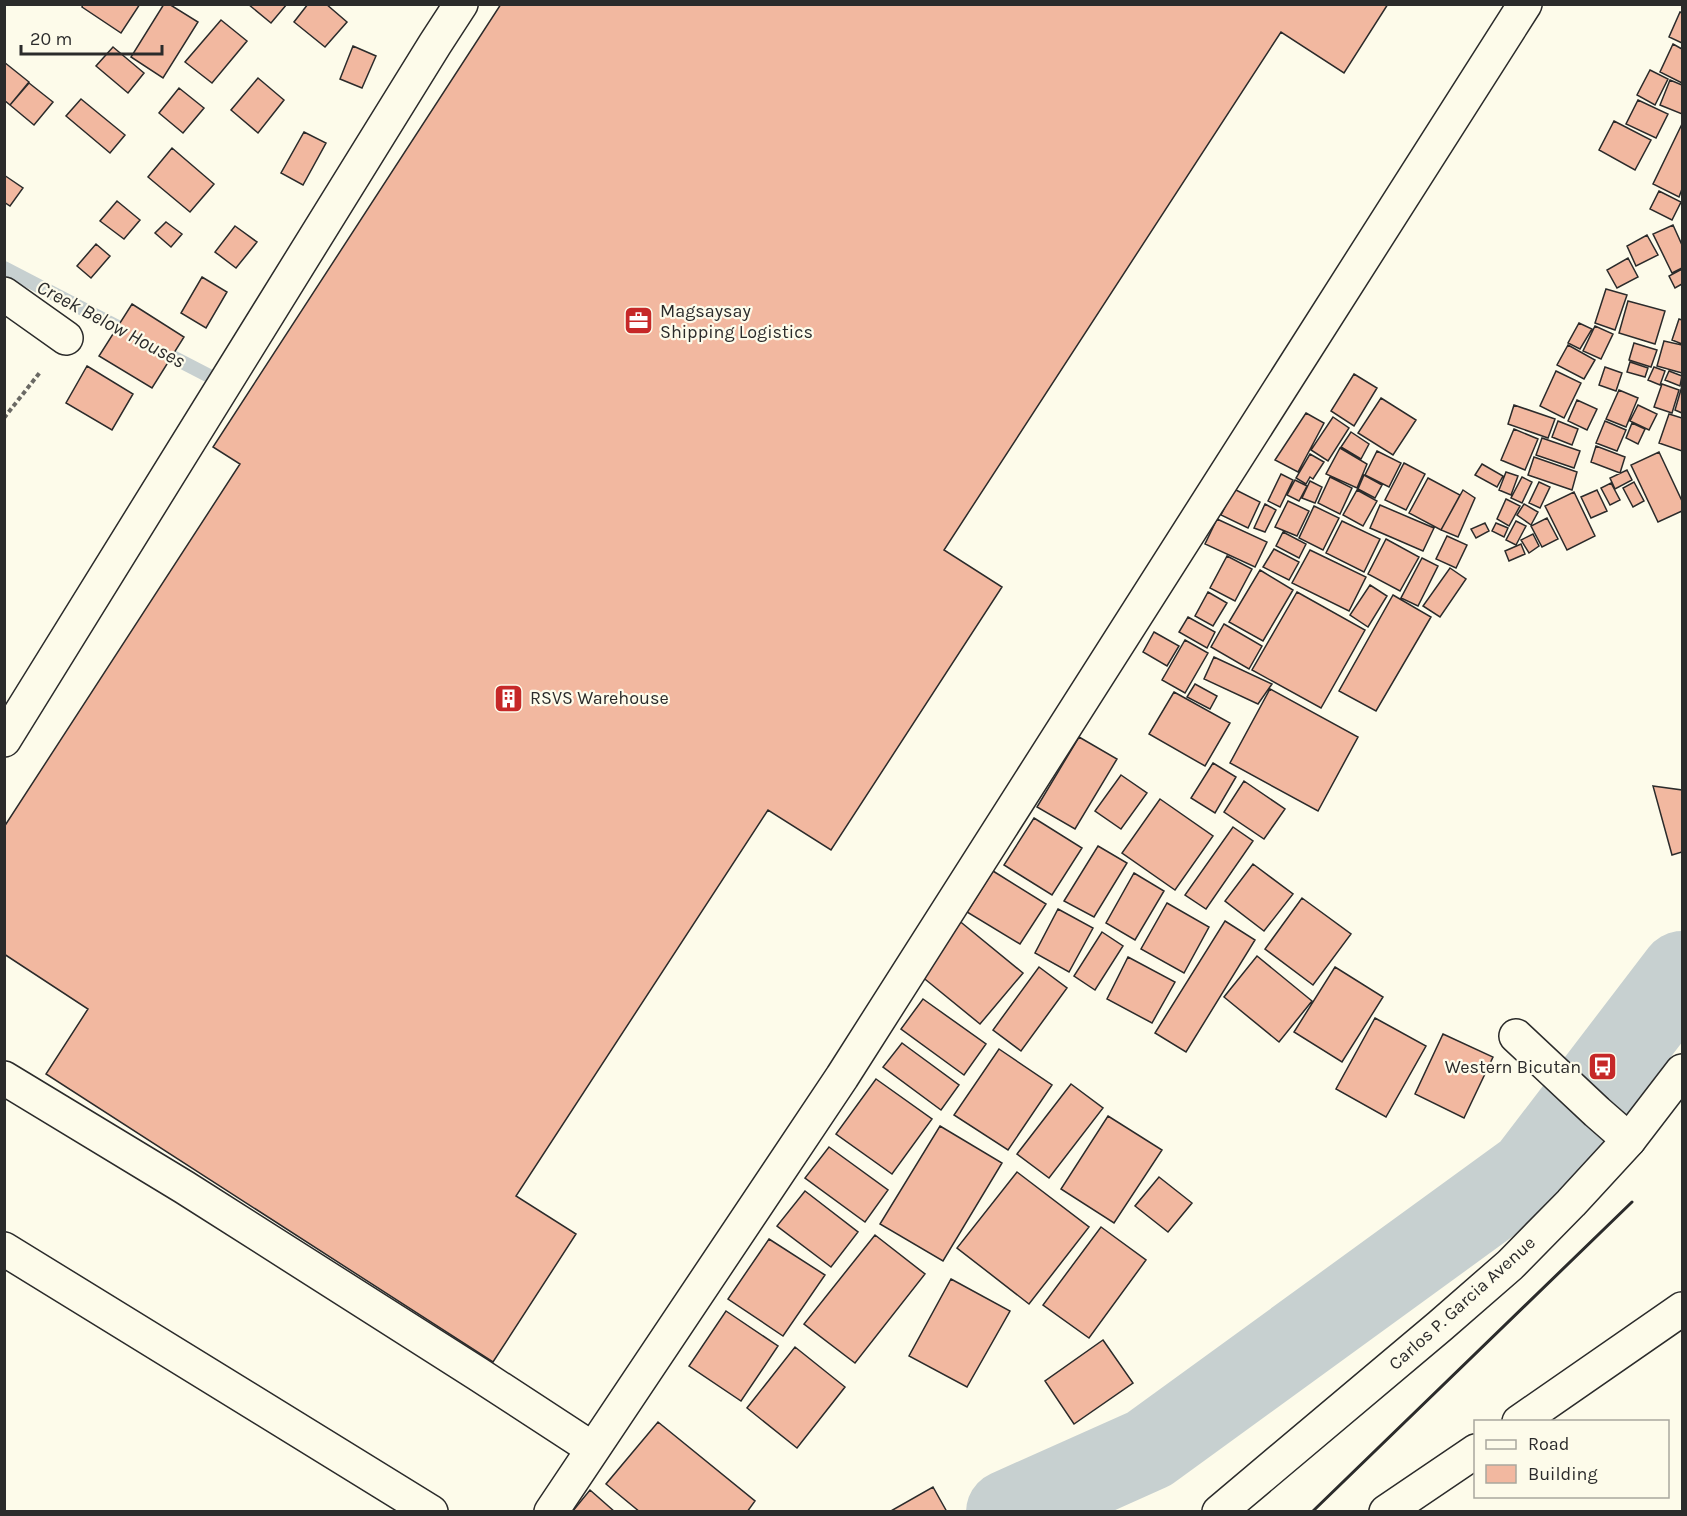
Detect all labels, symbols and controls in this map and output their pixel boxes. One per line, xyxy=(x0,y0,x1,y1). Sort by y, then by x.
scale bar xyxy=(21,18,162,56)
text: 20 m xyxy=(30,28,72,50)
water label: Creek Below Houses xyxy=(33,275,189,373)
place label: Magsaysay Shipping Logistics xyxy=(660,300,813,343)
office icon: Magsaysay Shipping Logistics xyxy=(623,305,655,337)
building icon: RSVS Warehouse xyxy=(493,682,525,714)
place label: RSVS Warehouse xyxy=(530,687,669,709)
bus stop icon: Western Bicutan xyxy=(1586,1051,1618,1083)
place label: Western Bicutan xyxy=(1445,1056,1581,1078)
street label: Carlos P. Garcia Avenue xyxy=(1384,1231,1540,1375)
legend xyxy=(1474,1420,1669,1498)
text: Road xyxy=(1528,1433,1569,1455)
text: Building xyxy=(1528,1463,1598,1485)

